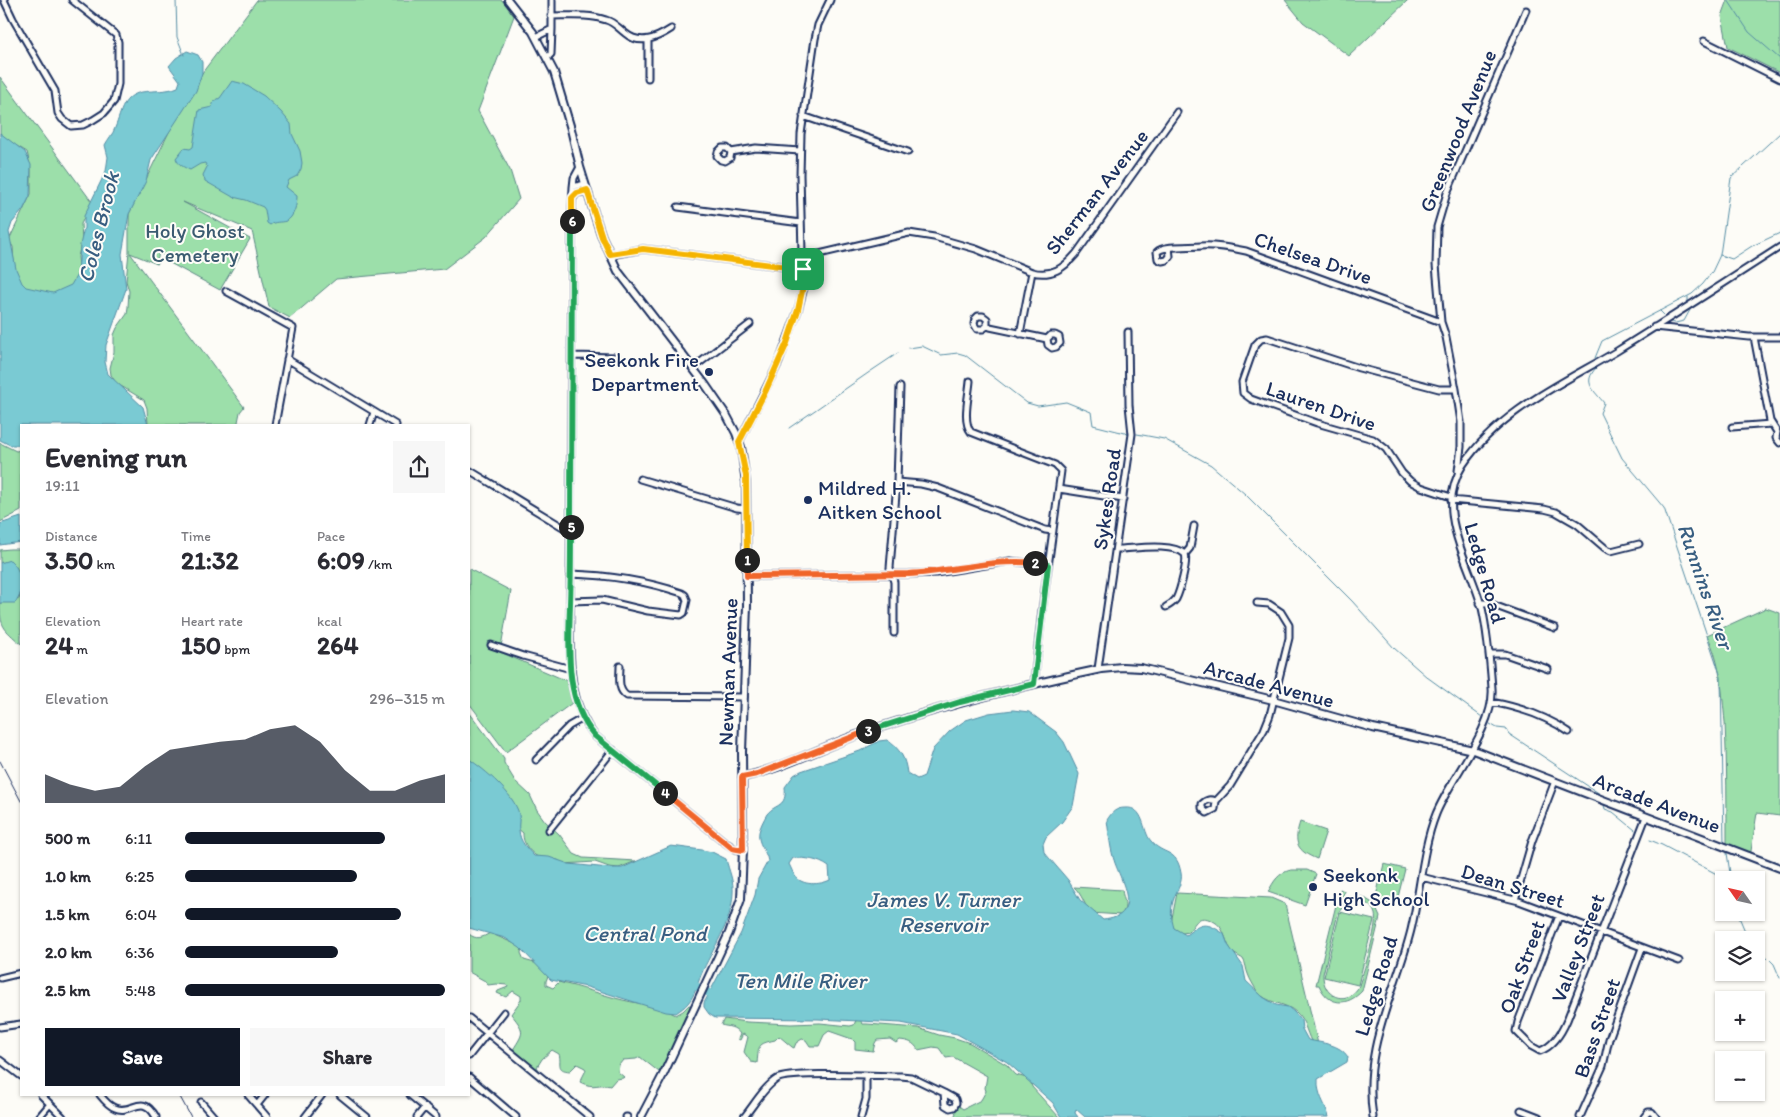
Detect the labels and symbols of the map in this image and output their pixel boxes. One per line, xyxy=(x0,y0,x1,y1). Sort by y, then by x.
street label: Greenwood Avenue xyxy=(1414,46,1501,216)
street label: Sherman Avenue xyxy=(1040,124,1153,259)
water label: Coles Brook xyxy=(72,167,126,285)
pin: 6 xyxy=(560,208,584,234)
park label: Holy Ghost Cemetery xyxy=(145,218,245,267)
street label: Chelsea Drive xyxy=(1251,226,1375,289)
pin xyxy=(782,248,824,290)
place label: Seekonk Fire Department xyxy=(584,347,699,396)
marker: Seekonk Fire Department xyxy=(703,366,715,378)
street label: Lauren Drive xyxy=(1263,375,1379,436)
street label: Sykes Road xyxy=(1087,446,1126,551)
place label: Mildred H. Aitken School xyxy=(818,475,942,524)
marker: Mildred H. Aitken School xyxy=(802,494,814,506)
pin: 5 xyxy=(558,514,584,540)
street label: Ledge Road xyxy=(1459,520,1512,627)
water label: Runnins River xyxy=(1671,520,1740,655)
pin: 1 xyxy=(734,548,760,572)
pin: 2 xyxy=(1022,550,1048,576)
street label: Newman Avenue xyxy=(712,598,743,746)
street label: Arcade Avenue xyxy=(1201,654,1337,713)
pin: 3 xyxy=(856,718,880,744)
street label: Arcade Avenue xyxy=(1590,767,1724,838)
pin: 4 xyxy=(652,780,678,806)
street label: Dean Street xyxy=(1458,858,1568,913)
place label: Seekonk High School xyxy=(1323,862,1430,911)
north arrow xyxy=(1715,871,1765,921)
marker: Seekonk High School xyxy=(1307,881,1319,893)
water label: James V. Turner Reservoir xyxy=(867,886,1022,938)
street label: Valley Street xyxy=(1545,890,1610,1006)
street label: Oak Street xyxy=(1493,917,1550,1017)
water label: Central Pond xyxy=(583,920,709,947)
street label: Ledge Road xyxy=(1348,932,1403,1039)
water label: Ten Mile River xyxy=(734,967,868,994)
street label: Bass Street xyxy=(1568,975,1625,1081)

